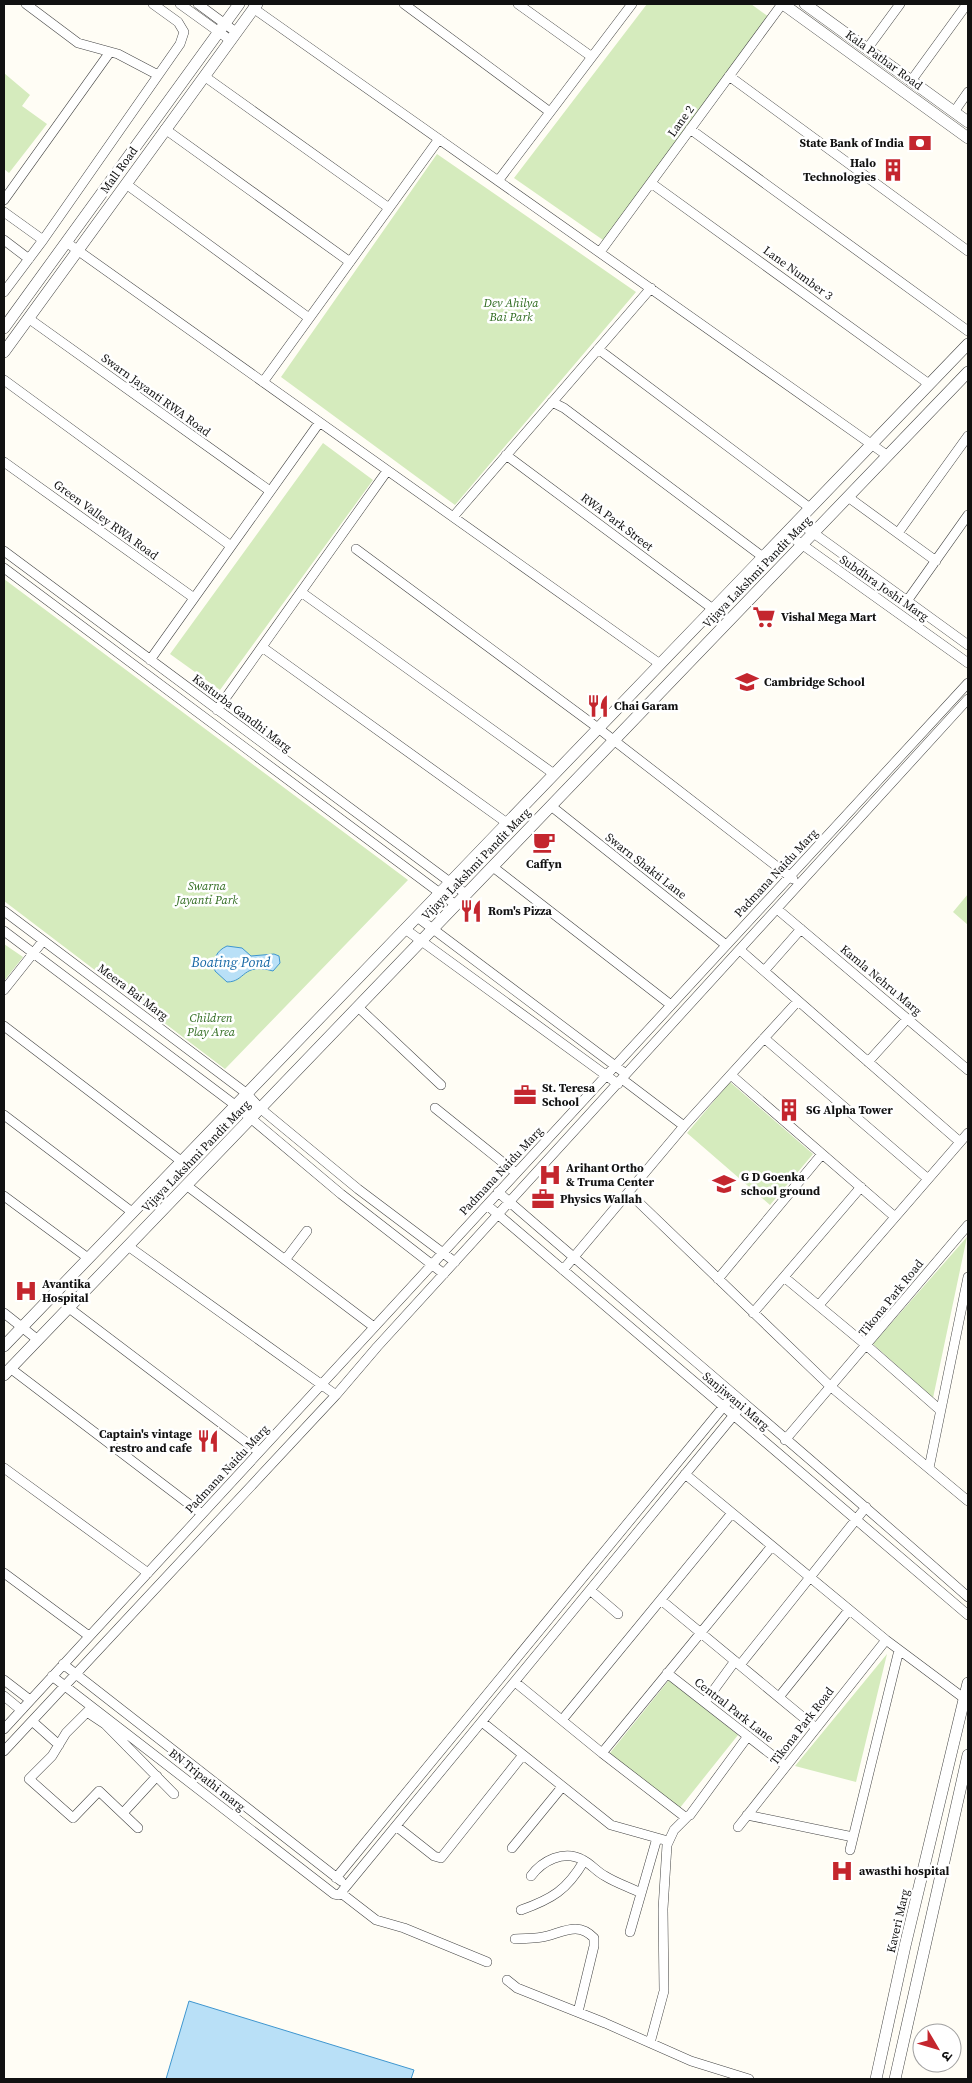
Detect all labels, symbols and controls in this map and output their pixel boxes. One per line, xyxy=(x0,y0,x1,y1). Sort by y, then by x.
street label: Kala Pathar Road xyxy=(842,27,926,94)
street label: Lane 2 xyxy=(664,102,698,140)
bank icon: State Bank of India xyxy=(907,130,933,156)
place label: State Bank of India xyxy=(800,135,905,151)
street label: Mall Road xyxy=(97,143,141,196)
place label: Halo Technologies xyxy=(803,155,877,185)
building icon: Halo Technologies xyxy=(880,157,906,183)
street label: Lane Number 3 xyxy=(760,242,836,304)
park label: Dev Ahilya Bai Park xyxy=(483,295,539,325)
street label: Swarn Jayanti RWA Road xyxy=(98,350,214,440)
street label: Green Valley RWA Road xyxy=(50,477,162,564)
street label: RWA Park Street xyxy=(578,490,656,555)
street label: Vijaya Lakshmi Pandit Marg xyxy=(699,513,815,631)
street label: Subdhra Joshi Marg xyxy=(836,551,932,625)
supermarket icon: Vishal Mega Mart xyxy=(751,604,777,630)
place label: Vishal Mega Mart xyxy=(781,609,877,625)
school or university icon: Cambridge School xyxy=(734,669,760,695)
street label: Kasturba Gandhi Marg xyxy=(189,670,295,756)
place label: Cambridge School xyxy=(764,674,865,690)
restaurant icon: Chai Garam xyxy=(585,693,611,719)
place label: Chai Garam xyxy=(614,698,679,714)
street label: Vijaya Lakshmi Pandit Marg xyxy=(418,805,534,923)
street label: Padmana Naidu Marg xyxy=(731,825,821,921)
cafe icon: Caffyn xyxy=(531,829,557,855)
street label: Swarn Shakti Lane xyxy=(602,829,690,903)
place label: Caffyn xyxy=(526,856,563,872)
park label: Swarna Jayanti Park xyxy=(174,878,238,908)
restaurant icon: Rom's Pizza xyxy=(458,898,484,924)
place label: Rom's Pizza xyxy=(488,903,553,919)
street label: Kamla Nehru Marg xyxy=(837,941,925,1019)
water label: Boating Pond xyxy=(190,952,271,972)
street label: Meera Bai Marg xyxy=(94,960,172,1024)
park label: Children Play Area xyxy=(186,1010,236,1040)
place label: St. Teresa School xyxy=(542,1080,596,1110)
office icon: St. Teresa School xyxy=(512,1082,538,1108)
street label: Vijaya Lakshmi Pandit Marg xyxy=(138,1097,254,1215)
building icon: SG Alpha Tower xyxy=(776,1097,802,1123)
place label: SG Alpha Tower xyxy=(806,1102,893,1118)
street label: Padmana Naidu Marg xyxy=(456,1123,546,1219)
place label: Arihant Ortho & Truma Center xyxy=(566,1160,654,1190)
hospital icon: Arihant Ortho & Truma Center xyxy=(537,1162,563,1188)
place label: G D Goenka school ground xyxy=(741,1169,820,1199)
school or university icon: G D Goenka school ground xyxy=(711,1171,737,1197)
office icon: Physics Wallah xyxy=(530,1186,556,1212)
place label: Physics Wallah xyxy=(560,1191,643,1207)
street label: Tikona Park Road xyxy=(855,1256,927,1340)
place label: Avantika Hospital xyxy=(42,1276,91,1306)
hospital icon: Avantika Hospital xyxy=(13,1278,39,1304)
street label: Sanjiwani Marg xyxy=(699,1368,773,1434)
street label: Padmana Naidu Marg xyxy=(182,1421,272,1517)
place label: Captain's vintage restro and cafe xyxy=(99,1426,192,1456)
restaurant icon: Captain's vintage restro and cafe xyxy=(195,1428,221,1454)
street label: Central Park Lane xyxy=(691,1674,777,1746)
street label: Tikona Park Road xyxy=(767,1684,838,1768)
street label: BN Tripathi marg xyxy=(166,1745,248,1815)
hospital icon: awasthi hospital xyxy=(829,1858,855,1884)
place label: awasthi hospital xyxy=(859,1863,949,1879)
street label: Kaveri Marg xyxy=(883,1888,913,1954)
north arrow xyxy=(912,2023,962,2073)
text: उ xyxy=(936,2047,958,2066)

